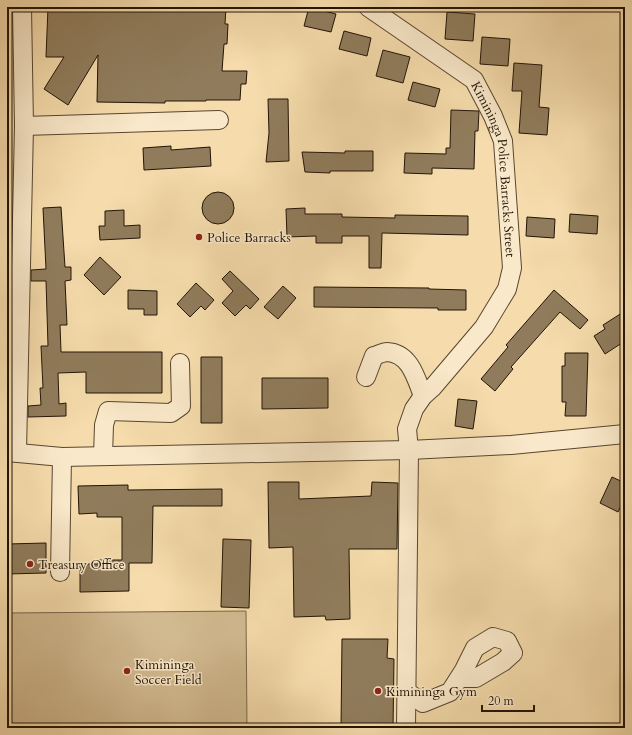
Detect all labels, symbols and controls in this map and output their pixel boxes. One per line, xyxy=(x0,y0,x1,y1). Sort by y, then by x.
street label: Kimininga Police Barracks Street xyxy=(466,78,519,258)
place label: Police Barracks xyxy=(207,229,291,247)
marker: Police Barracks xyxy=(194,232,204,242)
place label: Treasury Office xyxy=(38,556,125,574)
marker: Treasury Office xyxy=(25,559,35,569)
place label: Kimininga Soccer Field xyxy=(135,656,202,689)
marker: Kimininga Soccer Field xyxy=(122,666,132,676)
place label: Kimininga Gym xyxy=(386,683,477,701)
marker: Kimininga Gym xyxy=(373,686,383,696)
scale bar xyxy=(482,687,534,713)
text: 20 m xyxy=(488,693,515,709)

